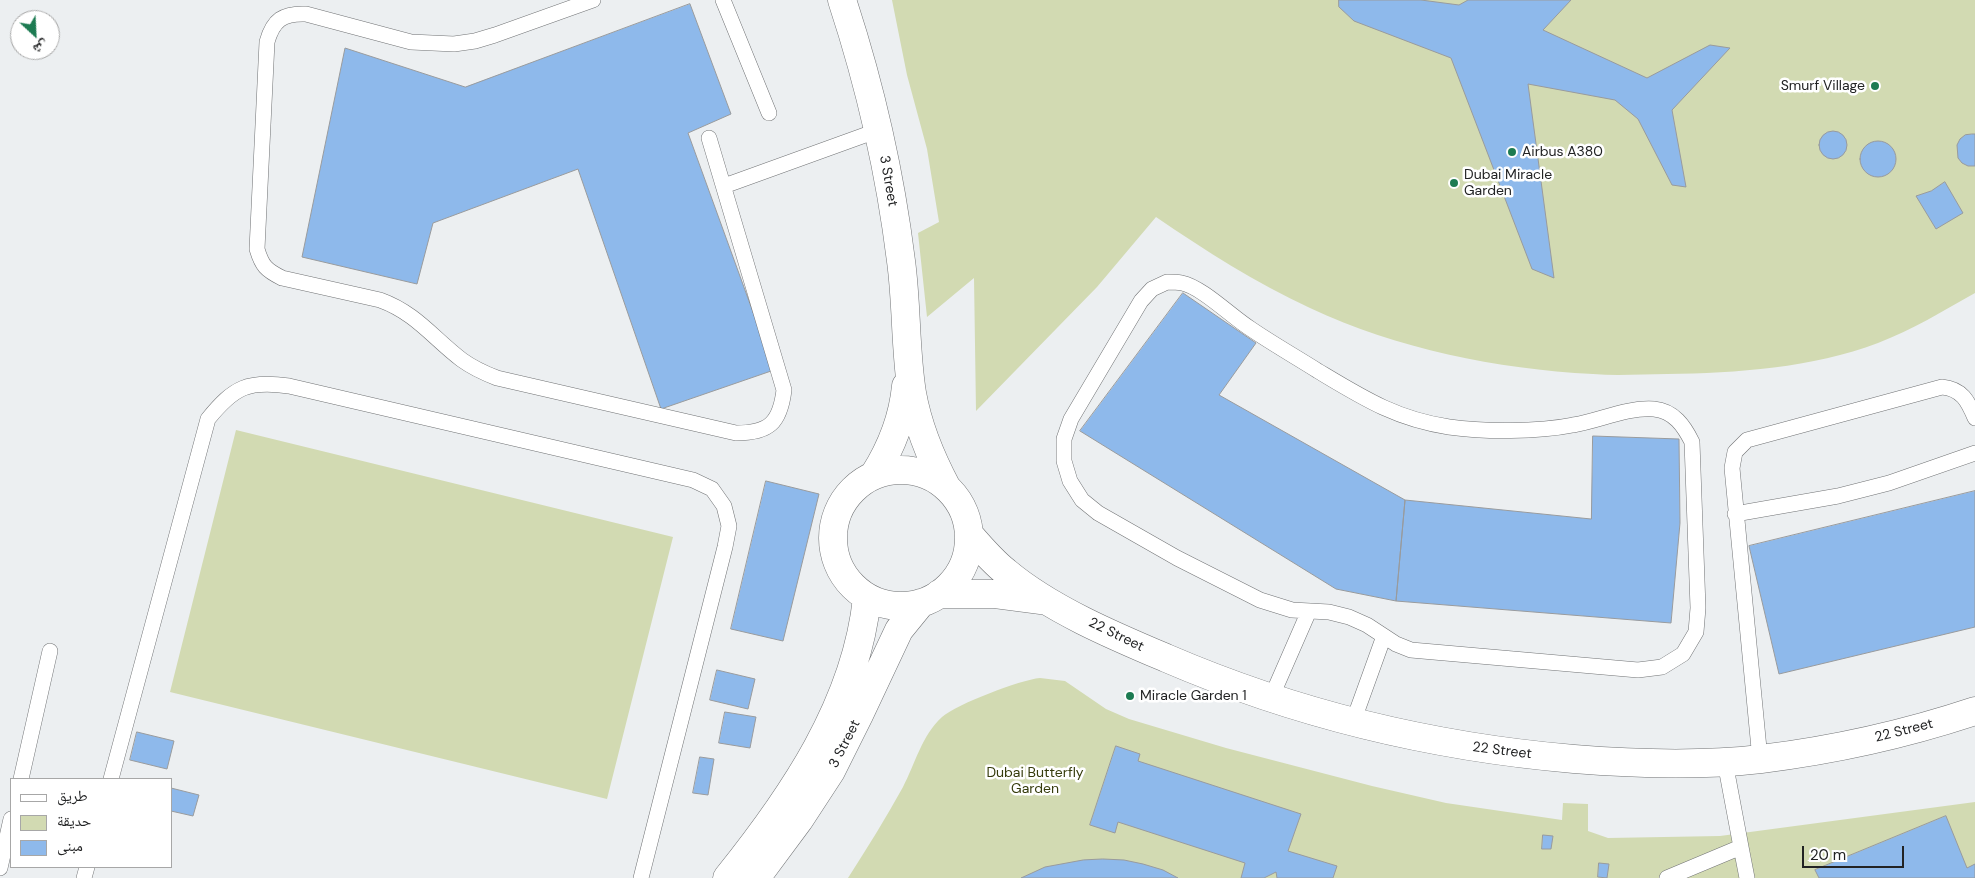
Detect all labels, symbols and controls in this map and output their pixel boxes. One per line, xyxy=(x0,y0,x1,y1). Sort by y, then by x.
north arrow xyxy=(10,10,60,60)
text: ش xyxy=(30,36,51,59)
place label: Smurf Village xyxy=(1781,78,1865,94)
marker: Smurf Village xyxy=(1869,80,1881,92)
place label: Airbus A380 xyxy=(1522,144,1603,160)
marker: Airbus A380 xyxy=(1506,146,1518,158)
street label: 3 Street xyxy=(875,154,901,208)
place label: Dubai Miracle Garden xyxy=(1464,167,1552,200)
marker: Dubai Miracle Garden xyxy=(1448,177,1460,189)
street label: 22 Street xyxy=(1086,614,1146,656)
place label: Miracle Garden 1 xyxy=(1140,688,1247,704)
marker: Miracle Garden 1 xyxy=(1124,690,1136,702)
street label: 22 Street xyxy=(1873,716,1935,746)
street label: 3 Street xyxy=(826,717,864,771)
street label: 22 Street xyxy=(1471,739,1533,763)
park label: Dubai Butterfly Garden xyxy=(986,765,1084,798)
legend xyxy=(10,778,172,868)
text: طريق xyxy=(57,786,88,806)
text: حديقة xyxy=(57,811,91,831)
text: مبنى xyxy=(57,836,83,856)
scale bar xyxy=(1805,836,1908,868)
text: 20 m xyxy=(1810,845,1846,865)

